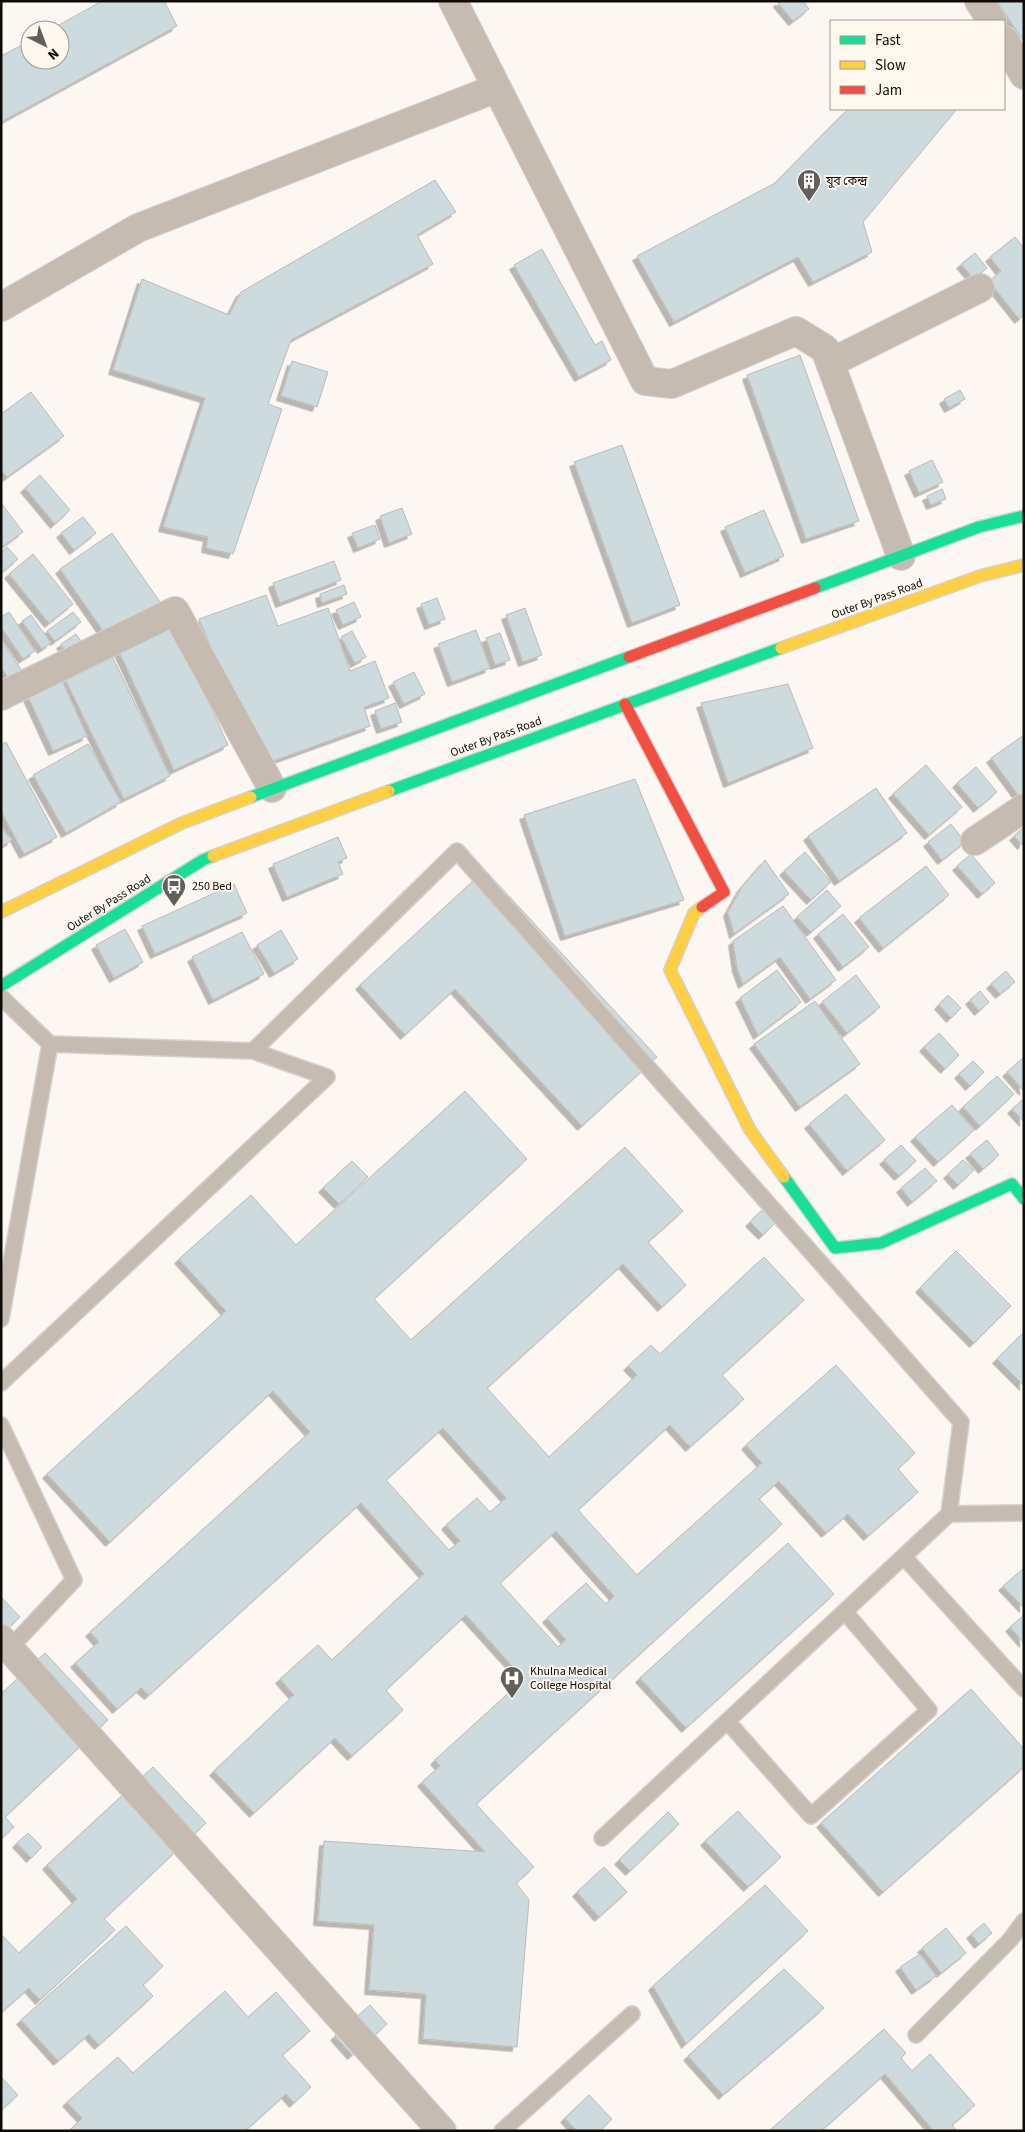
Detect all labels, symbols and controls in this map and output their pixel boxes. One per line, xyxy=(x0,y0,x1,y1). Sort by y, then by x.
north arrow xyxy=(20,20,70,70)
legend xyxy=(830,20,1005,110)
text: Fast xyxy=(875,30,901,51)
text: N xyxy=(43,43,63,64)
text: Slow xyxy=(875,55,906,76)
text: Jam xyxy=(875,80,902,101)
building icon: যুব কেন্দ্র xyxy=(796,168,822,202)
place label: যুব কেন্দ্র xyxy=(825,173,868,190)
street label: Outer By Pass Road xyxy=(829,575,925,623)
street label: Outer By Pass Road xyxy=(448,713,544,761)
street label: Outer By Pass Road xyxy=(64,870,154,936)
bus stop icon: 250 Bed xyxy=(161,873,187,907)
place label: 250 Bed xyxy=(192,878,232,895)
place label: Khulna Medical College Hospital xyxy=(530,1663,611,1694)
hospital icon: Khulna Medical College Hospital xyxy=(499,1665,525,1699)

